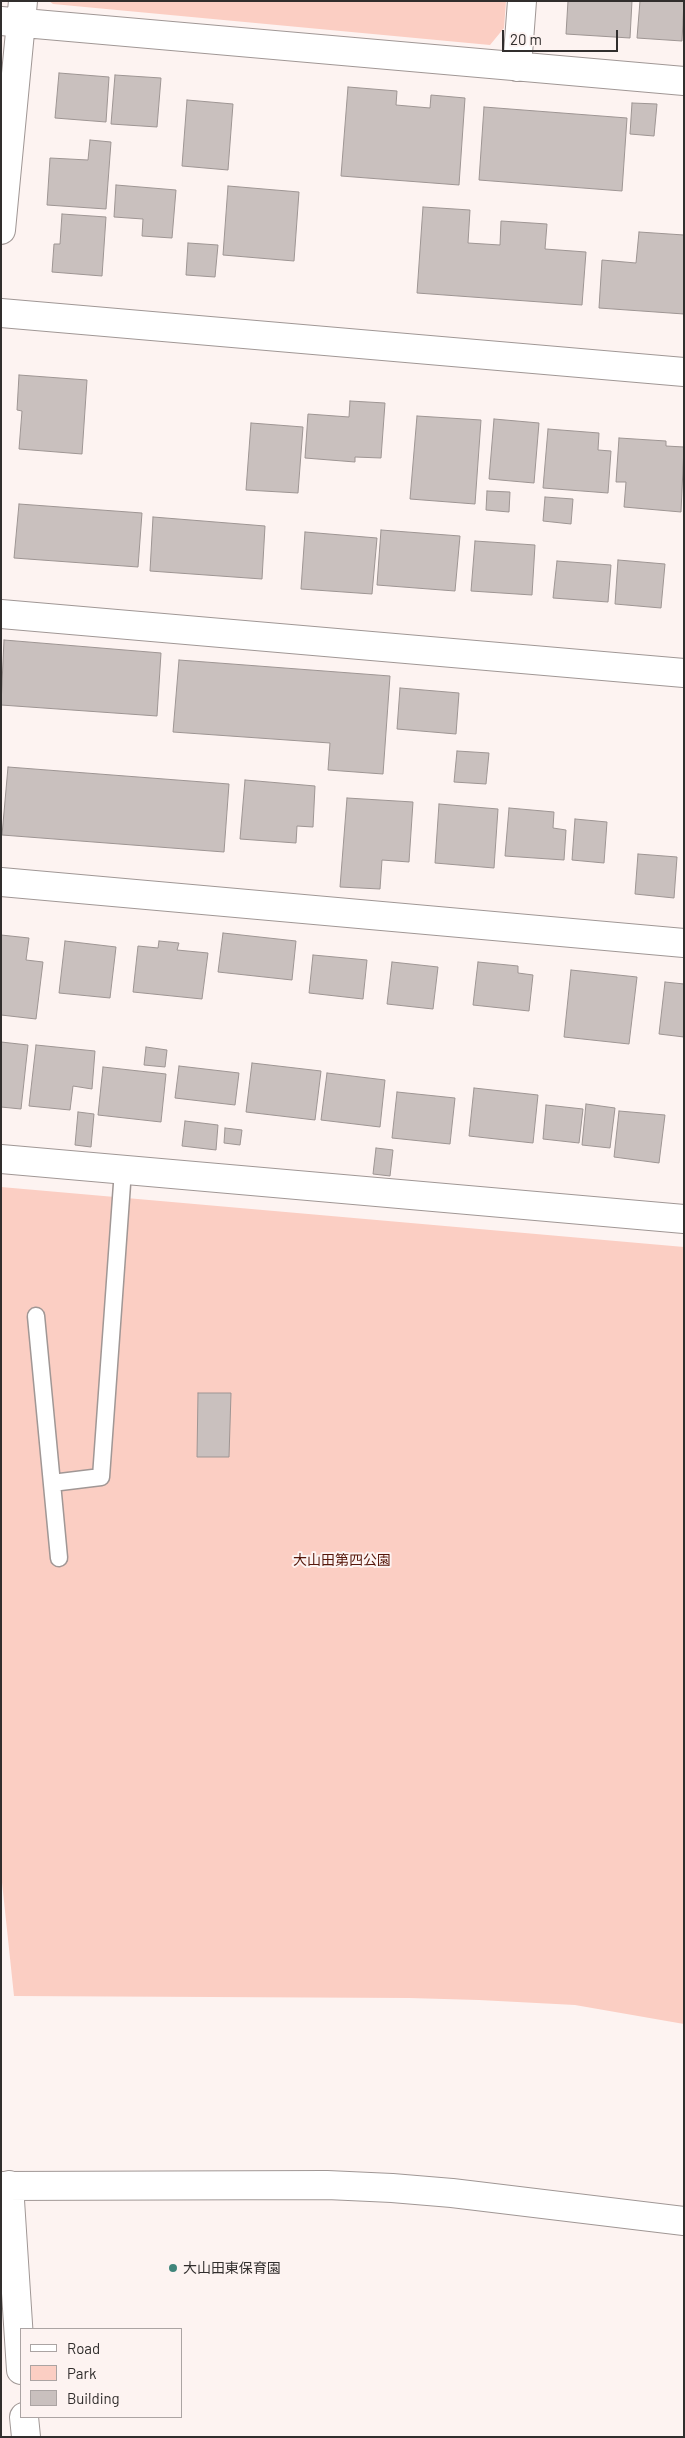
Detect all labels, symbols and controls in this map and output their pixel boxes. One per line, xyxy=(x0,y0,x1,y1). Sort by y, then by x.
scale bar xyxy=(505,20,621,52)
text: 20 m xyxy=(510,30,542,48)
park label: 大山田第四公園 xyxy=(293,1552,391,1568)
place label: 大山田東保育園 xyxy=(183,2260,281,2276)
marker: 大山田東保育園 xyxy=(167,2262,179,2274)
legend xyxy=(20,2328,182,2418)
text: Road xyxy=(67,2339,100,2357)
text: Park xyxy=(67,2364,96,2382)
text: Building xyxy=(67,2389,120,2407)

